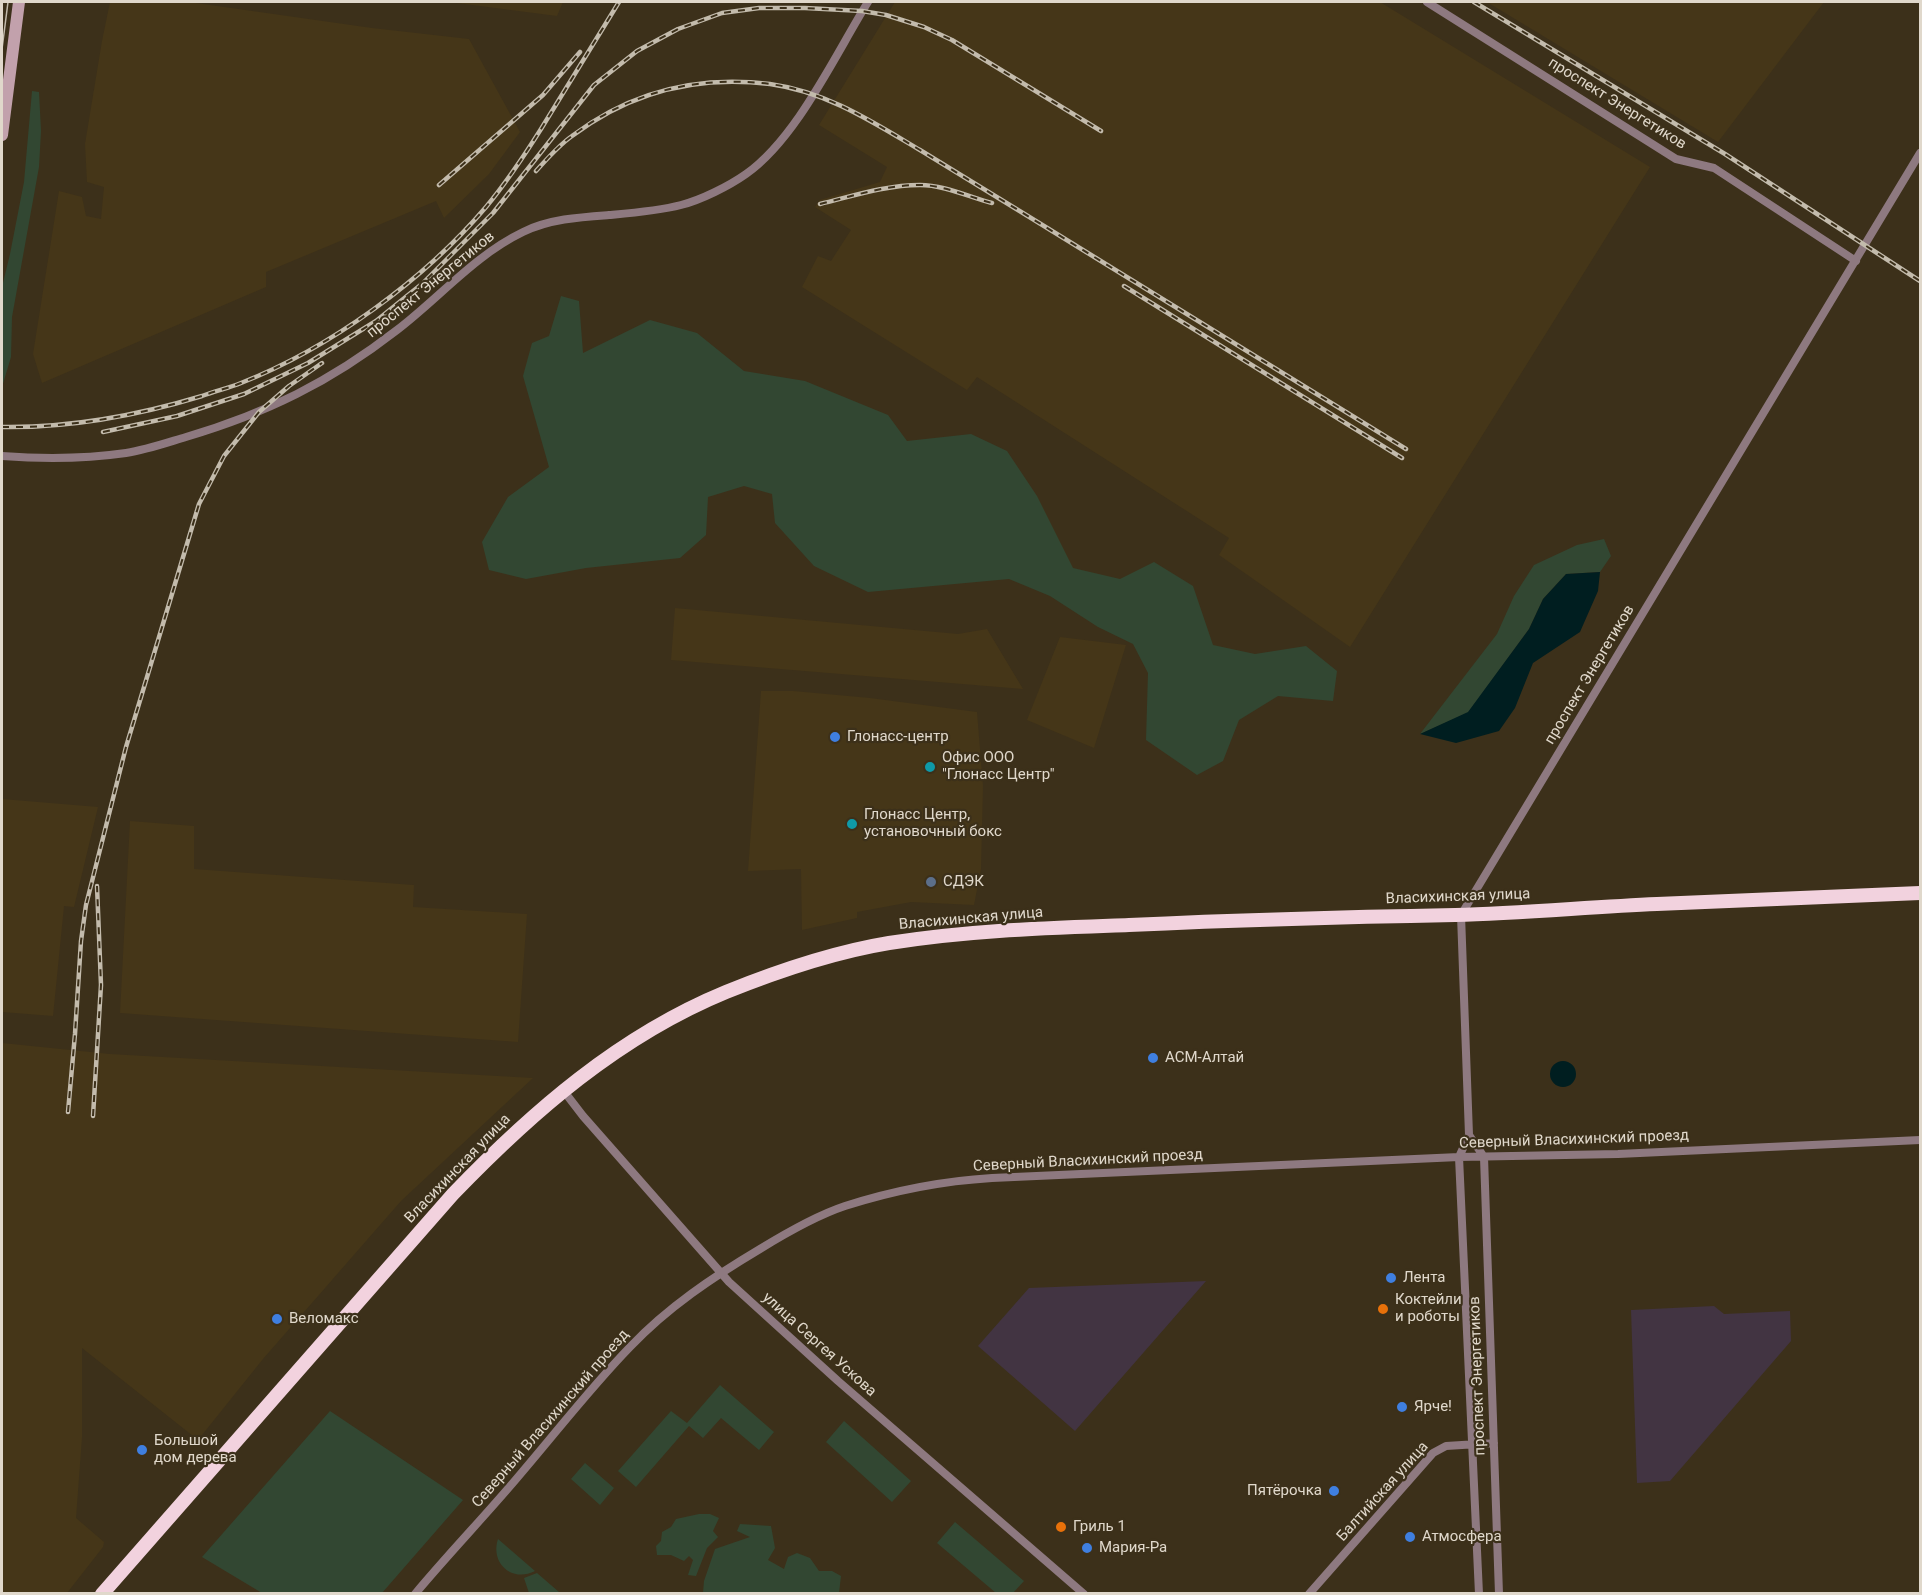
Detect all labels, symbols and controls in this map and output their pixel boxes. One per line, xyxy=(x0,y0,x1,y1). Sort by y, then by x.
street label: проспект Энергетиков xyxy=(1545,54,1689,154)
street label: проспект Энергетиков xyxy=(363,228,499,342)
street label: проспект Энергетиков xyxy=(1541,602,1639,748)
place label: Глонасс-центр xyxy=(847,728,949,746)
marker: Глонасс-центр xyxy=(828,730,842,744)
place label: Офис ООО "Глонасс Центр" xyxy=(942,749,1055,784)
marker: Офис ООО "Глонасс Центр" xyxy=(923,760,937,774)
place label: Глонасс Центр, установочный бокс xyxy=(864,806,1002,841)
marker: Глонасс Центр, установочный бокс xyxy=(845,817,859,831)
place label: СДЭК xyxy=(943,873,984,891)
marker: СДЭК xyxy=(924,875,938,889)
street label: Власихинская улица xyxy=(1385,885,1531,909)
street label: Власихинская улица xyxy=(898,904,1044,934)
place label: АСМ-Алтай xyxy=(1165,1049,1244,1067)
marker: АСМ-Алтай xyxy=(1146,1051,1160,1065)
street label: Власихинская улица xyxy=(401,1111,515,1227)
street label: Северный Власихинский проезд xyxy=(1459,1127,1689,1153)
street label: Северный Власихинский проезд xyxy=(973,1146,1203,1176)
place label: Лента xyxy=(1403,1269,1445,1287)
marker: Лента xyxy=(1384,1271,1398,1285)
street label: улица Сергея Ускова xyxy=(758,1289,880,1401)
place label: Коктейли и роботы xyxy=(1395,1291,1462,1326)
street label: проспект Энергетиков xyxy=(1466,1296,1490,1456)
marker: Коктейли и роботы xyxy=(1376,1302,1390,1316)
place label: Веломакс xyxy=(289,1310,359,1328)
marker: Веломакс xyxy=(270,1312,284,1326)
street label: Северный Власихинский проезд xyxy=(469,1326,633,1512)
place label: Ярче! xyxy=(1414,1398,1452,1416)
marker: Ярче! xyxy=(1395,1400,1409,1414)
place label: Большой дом дерева xyxy=(154,1432,237,1467)
street label: Балтийская улица xyxy=(1333,1438,1433,1546)
marker: Большой дом дерева xyxy=(135,1443,149,1457)
place label: Пятёрочка xyxy=(1247,1482,1322,1500)
marker: Пятёрочка xyxy=(1327,1484,1341,1498)
place label: Гриль 1 xyxy=(1073,1518,1126,1536)
marker: Гриль 1 xyxy=(1054,1520,1068,1534)
place label: Атмосфера xyxy=(1422,1528,1502,1546)
marker: Атмосфера xyxy=(1403,1530,1417,1544)
place label: Мария-Ра xyxy=(1099,1539,1167,1557)
marker: Мария-Ра xyxy=(1080,1541,1094,1555)

